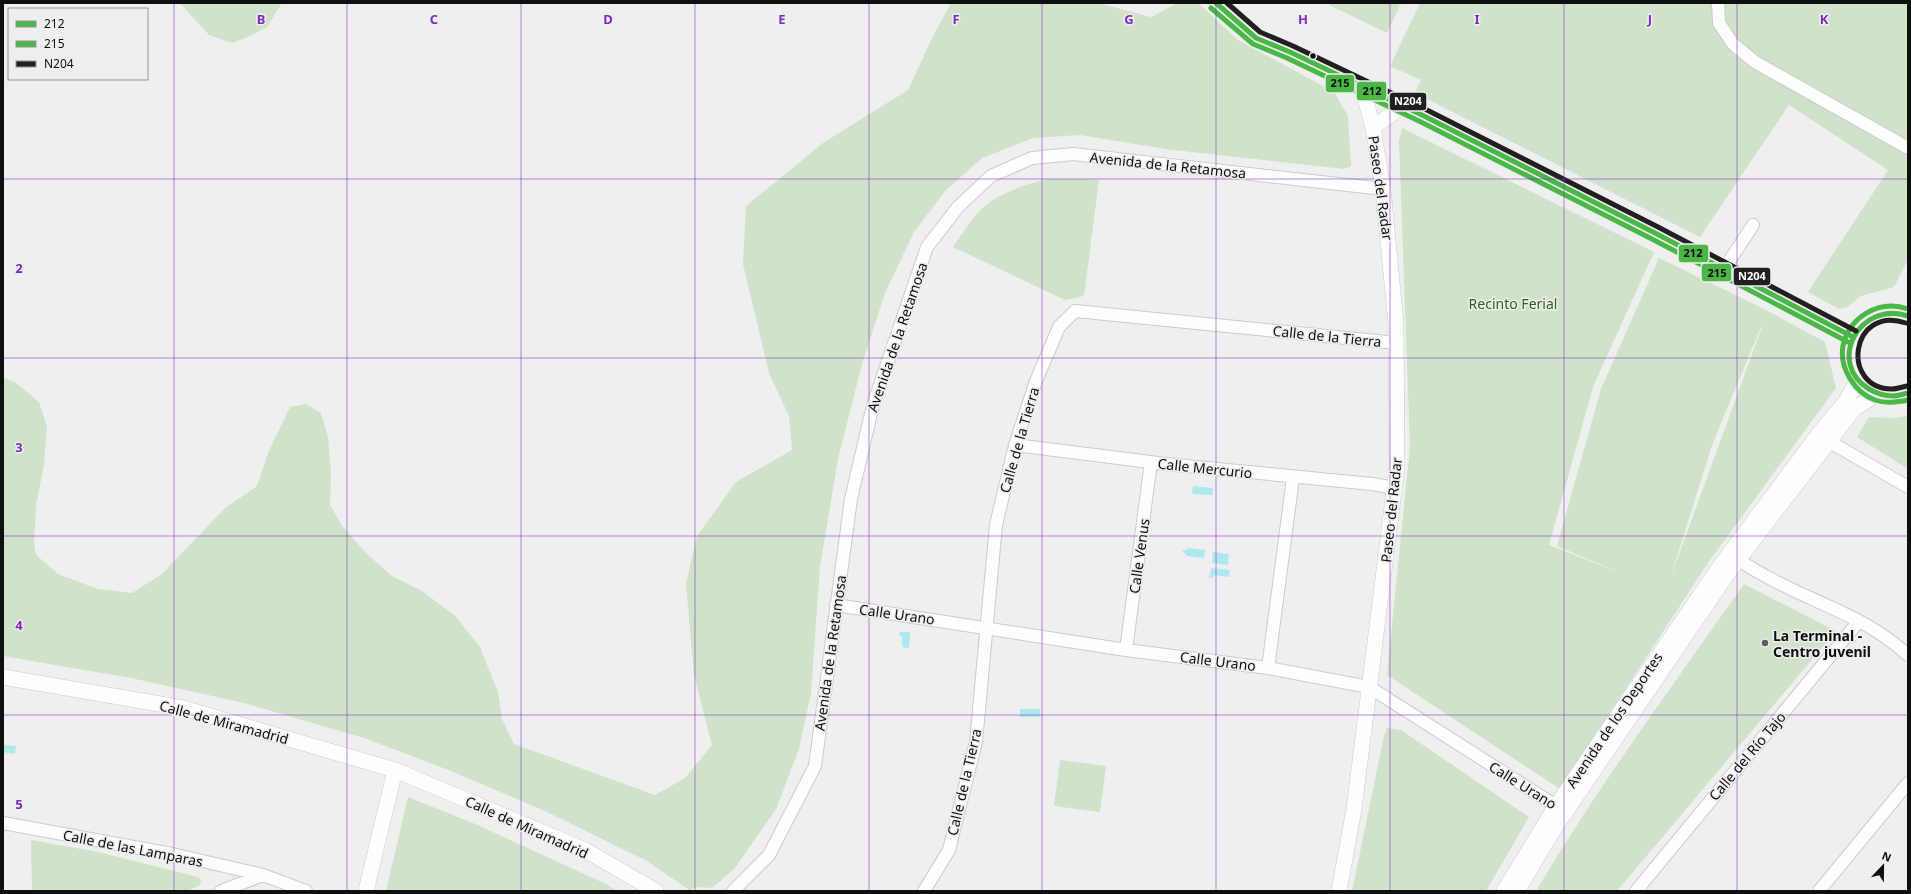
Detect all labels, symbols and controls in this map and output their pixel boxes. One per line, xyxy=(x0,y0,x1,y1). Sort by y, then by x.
legend xyxy=(8,8,148,80)
text: B xyxy=(257,10,265,28)
text: C xyxy=(430,10,438,28)
text: D xyxy=(603,10,613,28)
text: E xyxy=(778,10,786,28)
text: F xyxy=(952,10,960,28)
text: G xyxy=(1124,10,1134,28)
text: H xyxy=(1298,10,1308,28)
text: I xyxy=(1474,10,1480,28)
text: J xyxy=(1647,10,1652,28)
text: K xyxy=(1820,10,1829,28)
text: 212 xyxy=(44,15,65,32)
text: 215 xyxy=(44,35,65,52)
unlabelled marker xyxy=(1308,51,1318,61)
text: N204 xyxy=(44,55,74,72)
line badge: 215 xyxy=(1325,74,1355,93)
text: 215 xyxy=(1331,75,1349,90)
line badge: 212 xyxy=(1356,81,1387,101)
text: 212 xyxy=(1363,83,1381,98)
line badge: N204 xyxy=(1389,92,1427,111)
text: N204 xyxy=(1394,93,1423,108)
street label: Paseo del Radar xyxy=(1364,134,1398,242)
street label: Avenida de la Retamosa xyxy=(1089,147,1247,183)
line badge: 212 xyxy=(1678,244,1709,263)
text: 212 xyxy=(1684,245,1702,260)
text: 2 xyxy=(15,259,23,277)
street label: Avenida de la Retamosa xyxy=(862,260,932,414)
line badge: 215 xyxy=(1701,263,1732,282)
text: 215 xyxy=(1708,265,1726,280)
line badge: N204 xyxy=(1733,267,1771,286)
text: N204 xyxy=(1738,268,1767,283)
park label: Recinto Ferial xyxy=(1469,294,1557,313)
street label: Calle de la Tierra xyxy=(1272,321,1382,351)
street label: Calle de la Tierra xyxy=(995,385,1043,495)
text: 3 xyxy=(15,438,23,456)
street label: Calle Mercurio xyxy=(1157,454,1253,482)
street label: Paseo del Radar xyxy=(1376,456,1406,564)
street label: Calle Venus xyxy=(1124,517,1154,595)
street label: Avenida de la Retamosa xyxy=(810,574,850,732)
street label: Calle Urano xyxy=(858,599,936,629)
text: 4 xyxy=(15,616,23,634)
place label: La Terminal - Centro juvenil xyxy=(1773,626,1871,661)
marker: La Terminal - Centro juvenil xyxy=(1760,638,1770,648)
street label: Calle Urano xyxy=(1179,647,1257,675)
street label: Avenida de los Deportes xyxy=(1562,648,1667,791)
street label: Calle de Miramadrid xyxy=(157,696,291,748)
street label: Calle del Río Tajo xyxy=(1704,708,1790,804)
street label: Calle de la Tierra xyxy=(942,727,986,837)
street label: Calle Urano xyxy=(1486,757,1560,813)
street label: Calle de Miramadrid xyxy=(462,791,592,863)
text: 5 xyxy=(15,795,23,813)
street label: Calle de las Lamparas xyxy=(61,825,205,871)
north arrow xyxy=(1863,846,1903,886)
text: N xyxy=(1880,848,1894,865)

